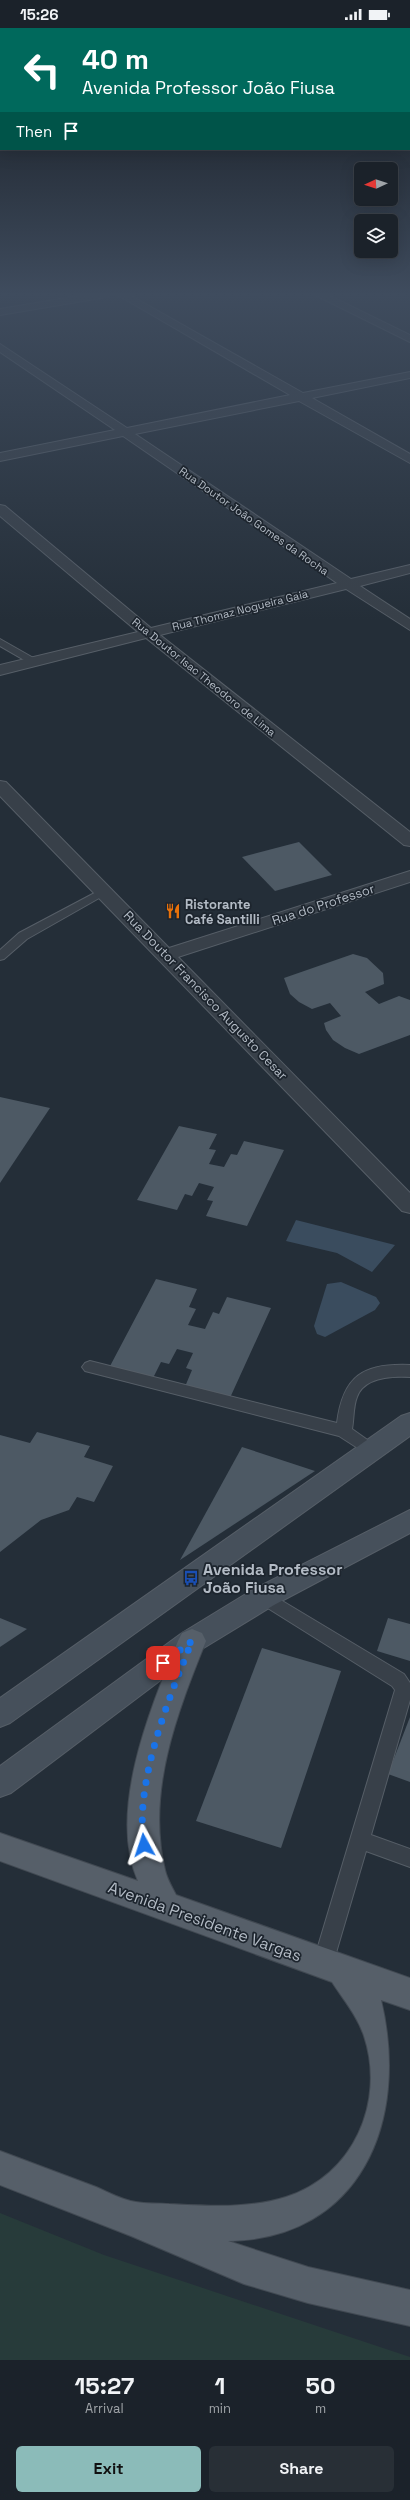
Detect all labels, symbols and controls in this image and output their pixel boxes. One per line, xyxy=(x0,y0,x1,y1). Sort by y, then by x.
text: 15:26 xyxy=(20,5,58,24)
text: 40 m xyxy=(82,41,149,77)
icon: left xyxy=(16,44,68,96)
text: Avenida Professor João Fiusa xyxy=(82,76,335,99)
icon: arrive xyxy=(60,120,82,142)
text: Then xyxy=(16,122,52,141)
north arrow xyxy=(354,162,398,206)
map controls xyxy=(354,162,398,258)
button: layers xyxy=(354,214,398,258)
street label: Rua Doutor João Gomes da Rocha xyxy=(177,464,332,579)
street label: Rua Thomaz Nogueira Gaia xyxy=(171,586,310,634)
street label: Rua Doutor Isac Theodoro de Lima xyxy=(129,615,279,740)
street label: Rua do Professor xyxy=(270,880,377,929)
place label: Ristorante Café Santilli xyxy=(185,896,260,928)
restaurant icon: Ristorante Café Santilli xyxy=(164,902,182,920)
street label: Rua Doutor Francisco Augusto Cesar xyxy=(120,907,291,1084)
place label: Avenida Professor João Fiusa xyxy=(203,1559,343,1598)
bus stop icon: Avenida Professor João Fiusa xyxy=(182,1569,200,1587)
pin xyxy=(146,1646,180,1680)
icon: arrive xyxy=(152,1652,174,1674)
position arrow xyxy=(123,1824,165,1866)
street label: Avenida Presidente Vargas xyxy=(105,1877,304,1966)
text: 15:27 xyxy=(74,2370,134,2401)
text: 1 xyxy=(214,2370,225,2401)
text: 50 xyxy=(306,2370,335,2401)
text: Arrival xyxy=(85,2400,124,2417)
text: min xyxy=(209,2400,231,2417)
text: m xyxy=(315,2400,326,2417)
button: Exit xyxy=(16,2446,201,2492)
button: Share xyxy=(209,2446,394,2492)

